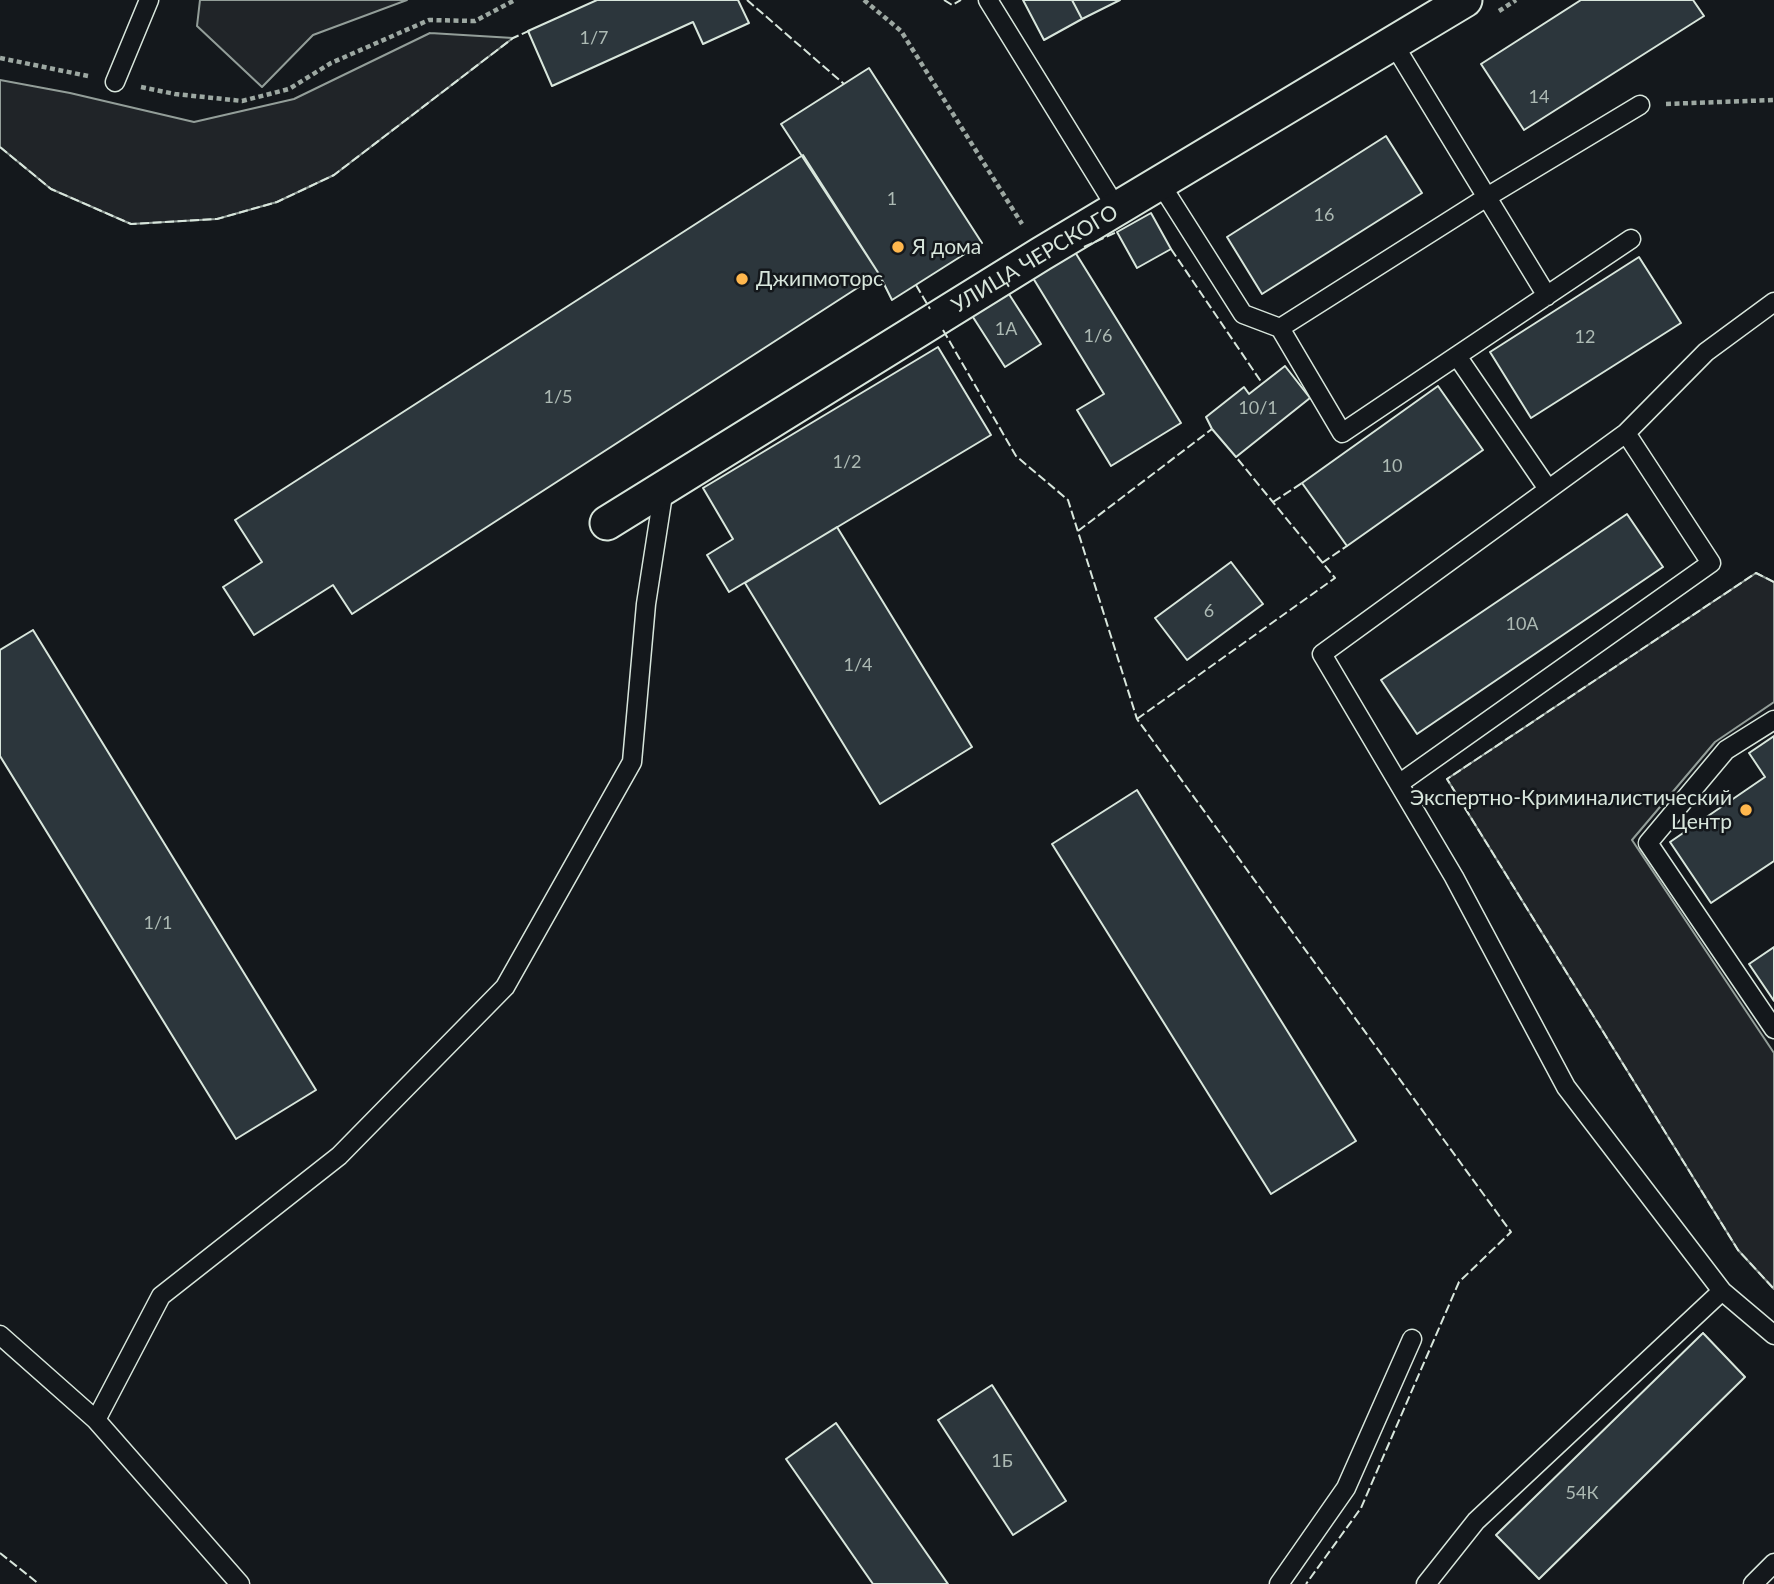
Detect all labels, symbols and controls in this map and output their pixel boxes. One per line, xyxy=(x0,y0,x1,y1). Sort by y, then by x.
house number: 1/7 xyxy=(579,27,609,49)
house number: 14 xyxy=(1529,86,1549,108)
house number: 1 xyxy=(887,188,897,210)
street label: УЛИЦА ЧЕРСКОГО xyxy=(947,199,1123,319)
house number: 16 xyxy=(1314,204,1334,226)
place label: Я дома xyxy=(912,234,981,260)
marker: Я дома xyxy=(890,239,906,255)
place label: Джипмоторс xyxy=(756,266,883,292)
marker: Джипмоторс xyxy=(734,271,750,287)
house number: 1А xyxy=(995,318,1017,340)
house number: 1/6 xyxy=(1083,325,1113,347)
house number: 12 xyxy=(1575,326,1595,348)
house number: 1/5 xyxy=(543,386,573,408)
house number: 10/1 xyxy=(1238,397,1278,419)
house number: 1/2 xyxy=(832,451,862,473)
house number: 10 xyxy=(1382,455,1402,477)
house number: 6 xyxy=(1204,600,1214,622)
house number: 10А xyxy=(1505,613,1539,635)
house number: 1/4 xyxy=(843,654,873,676)
place label: Экспертно-Криминалистический Центр xyxy=(1410,785,1732,835)
marker: Экспертно-Криминалистический Центр xyxy=(1738,802,1754,818)
house number: 1/1 xyxy=(143,912,173,934)
house number: 1Б xyxy=(991,1450,1013,1472)
house number: 54К xyxy=(1566,1482,1598,1504)

